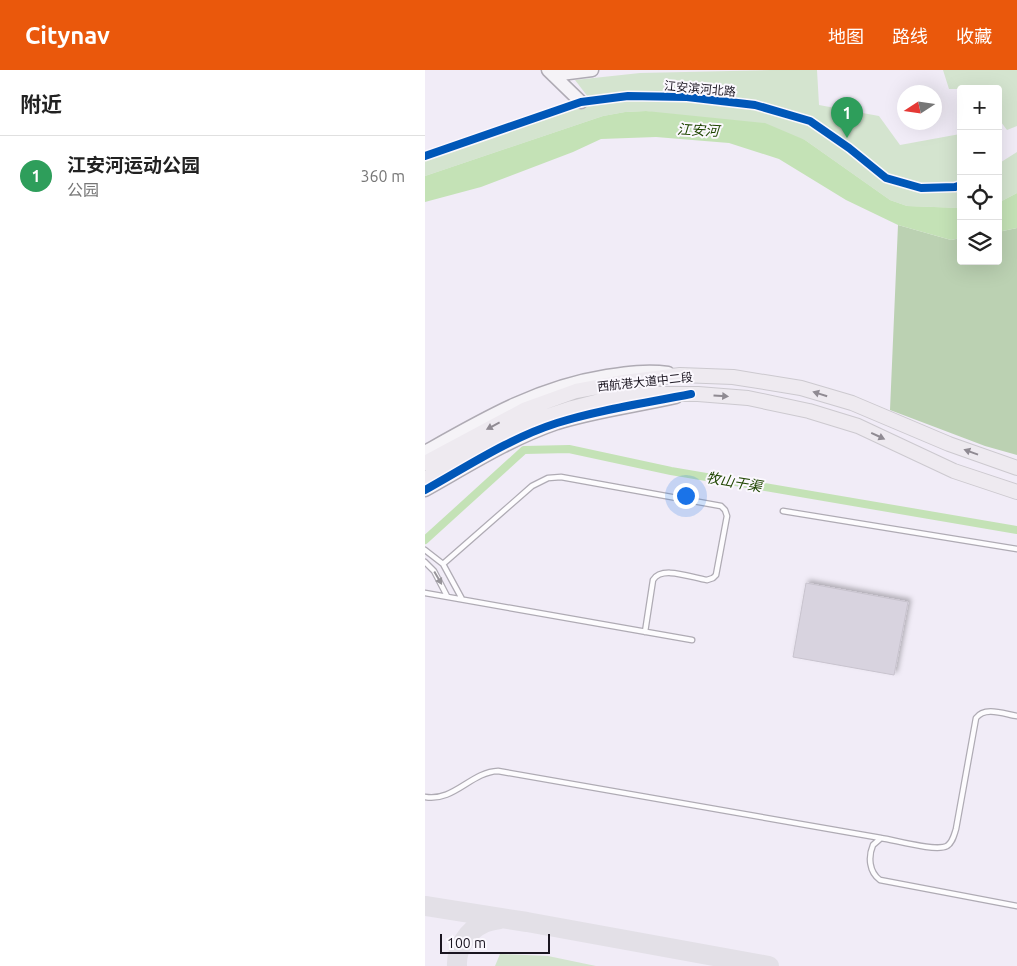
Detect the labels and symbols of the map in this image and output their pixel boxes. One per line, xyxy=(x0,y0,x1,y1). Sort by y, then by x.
street label: 江安滨河北路 xyxy=(664,79,736,98)
north arrow xyxy=(897,85,942,130)
pin: 1 xyxy=(831,97,863,138)
water label: 江安河 xyxy=(677,121,722,139)
street label: 西航港大道中二段 xyxy=(597,370,693,393)
one-way arrow xyxy=(812,389,827,397)
one-way arrow xyxy=(713,392,729,400)
one-way arrow xyxy=(486,422,499,431)
one-way arrow xyxy=(871,432,885,440)
one-way arrow xyxy=(963,448,978,456)
water label: 牧山干渠 xyxy=(705,469,765,495)
your location xyxy=(673,483,699,509)
one-way arrow xyxy=(433,571,442,585)
scale bar xyxy=(440,931,550,954)

